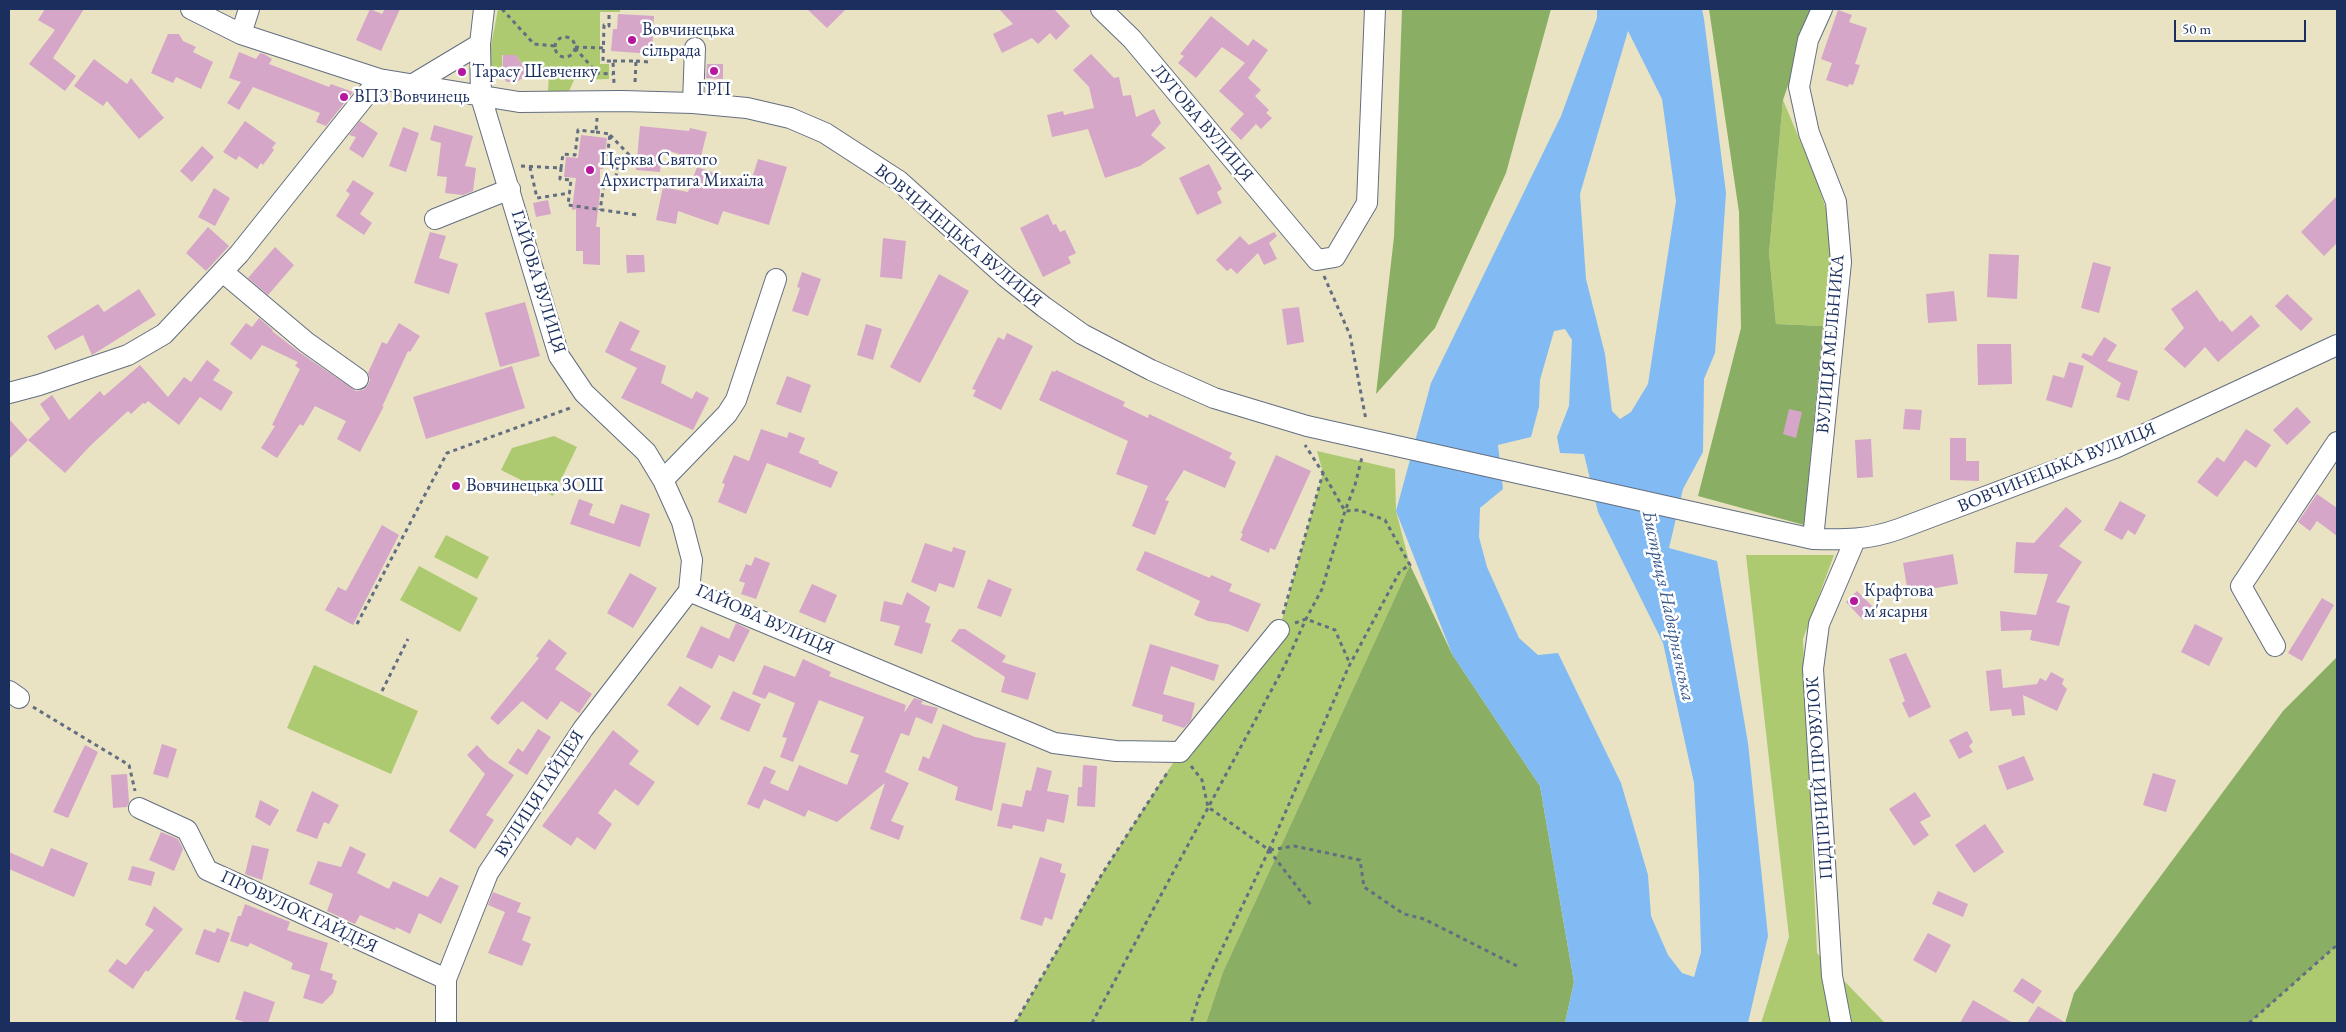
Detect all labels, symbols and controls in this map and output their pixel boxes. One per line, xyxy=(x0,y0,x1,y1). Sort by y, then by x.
scale bar xyxy=(2176,10,2308,42)
place label: Вовчинецька сільрада xyxy=(642,19,735,62)
text: 50 m xyxy=(2182,19,2211,38)
marker: Вовчинецька сільрада xyxy=(626,34,638,46)
street label: ЛУГОВА ВУЛИЦЯ xyxy=(1146,60,1258,186)
place label: Тарасу Шевченку xyxy=(472,61,598,83)
marker: ГРП xyxy=(708,65,720,77)
marker: Тарасу Шевченку xyxy=(456,66,468,78)
place label: ГРП xyxy=(697,79,731,101)
place label: ВПЗ Вовчинець xyxy=(354,86,470,108)
marker: ВПЗ Вовчинець xyxy=(338,91,350,103)
place label: Церква Святого Архистратига Михаїла xyxy=(600,149,764,192)
street label: ВОВЧИНЕЦЬКА ВУЛИЦЯ xyxy=(870,160,1046,312)
marker: Церква Святого Архистратига Михаїла xyxy=(584,164,596,176)
street label: ГАЙОВА ВУЛИЦЯ xyxy=(506,208,570,356)
street label: ВУЛИЦЯ МЕЛЬНИКА xyxy=(1812,253,1850,435)
street label: ВОВЧИНЕЦЬКА ВУЛИЦЯ xyxy=(1955,418,2159,518)
place label: Вовчинецька ЗОШ xyxy=(466,475,604,497)
marker: Вовчинецька ЗОШ xyxy=(450,480,462,492)
water label: Бистриця Надвірнянська xyxy=(1637,509,1699,703)
street label: ГАЙОВА ВУЛИЦЯ xyxy=(693,580,837,660)
place label: Крафтова м'ясарня xyxy=(1864,580,1934,622)
marker: Крафтова м'ясарня xyxy=(1848,595,1860,607)
street label: ПІДГІРНИЙ ПРОВУЛОК xyxy=(1802,676,1838,880)
street label: ВУЛИЦЯ ГАЙДЕЯ xyxy=(491,726,589,862)
street label: ПРОВУЛОК ГАЙДЕЯ xyxy=(217,866,381,958)

